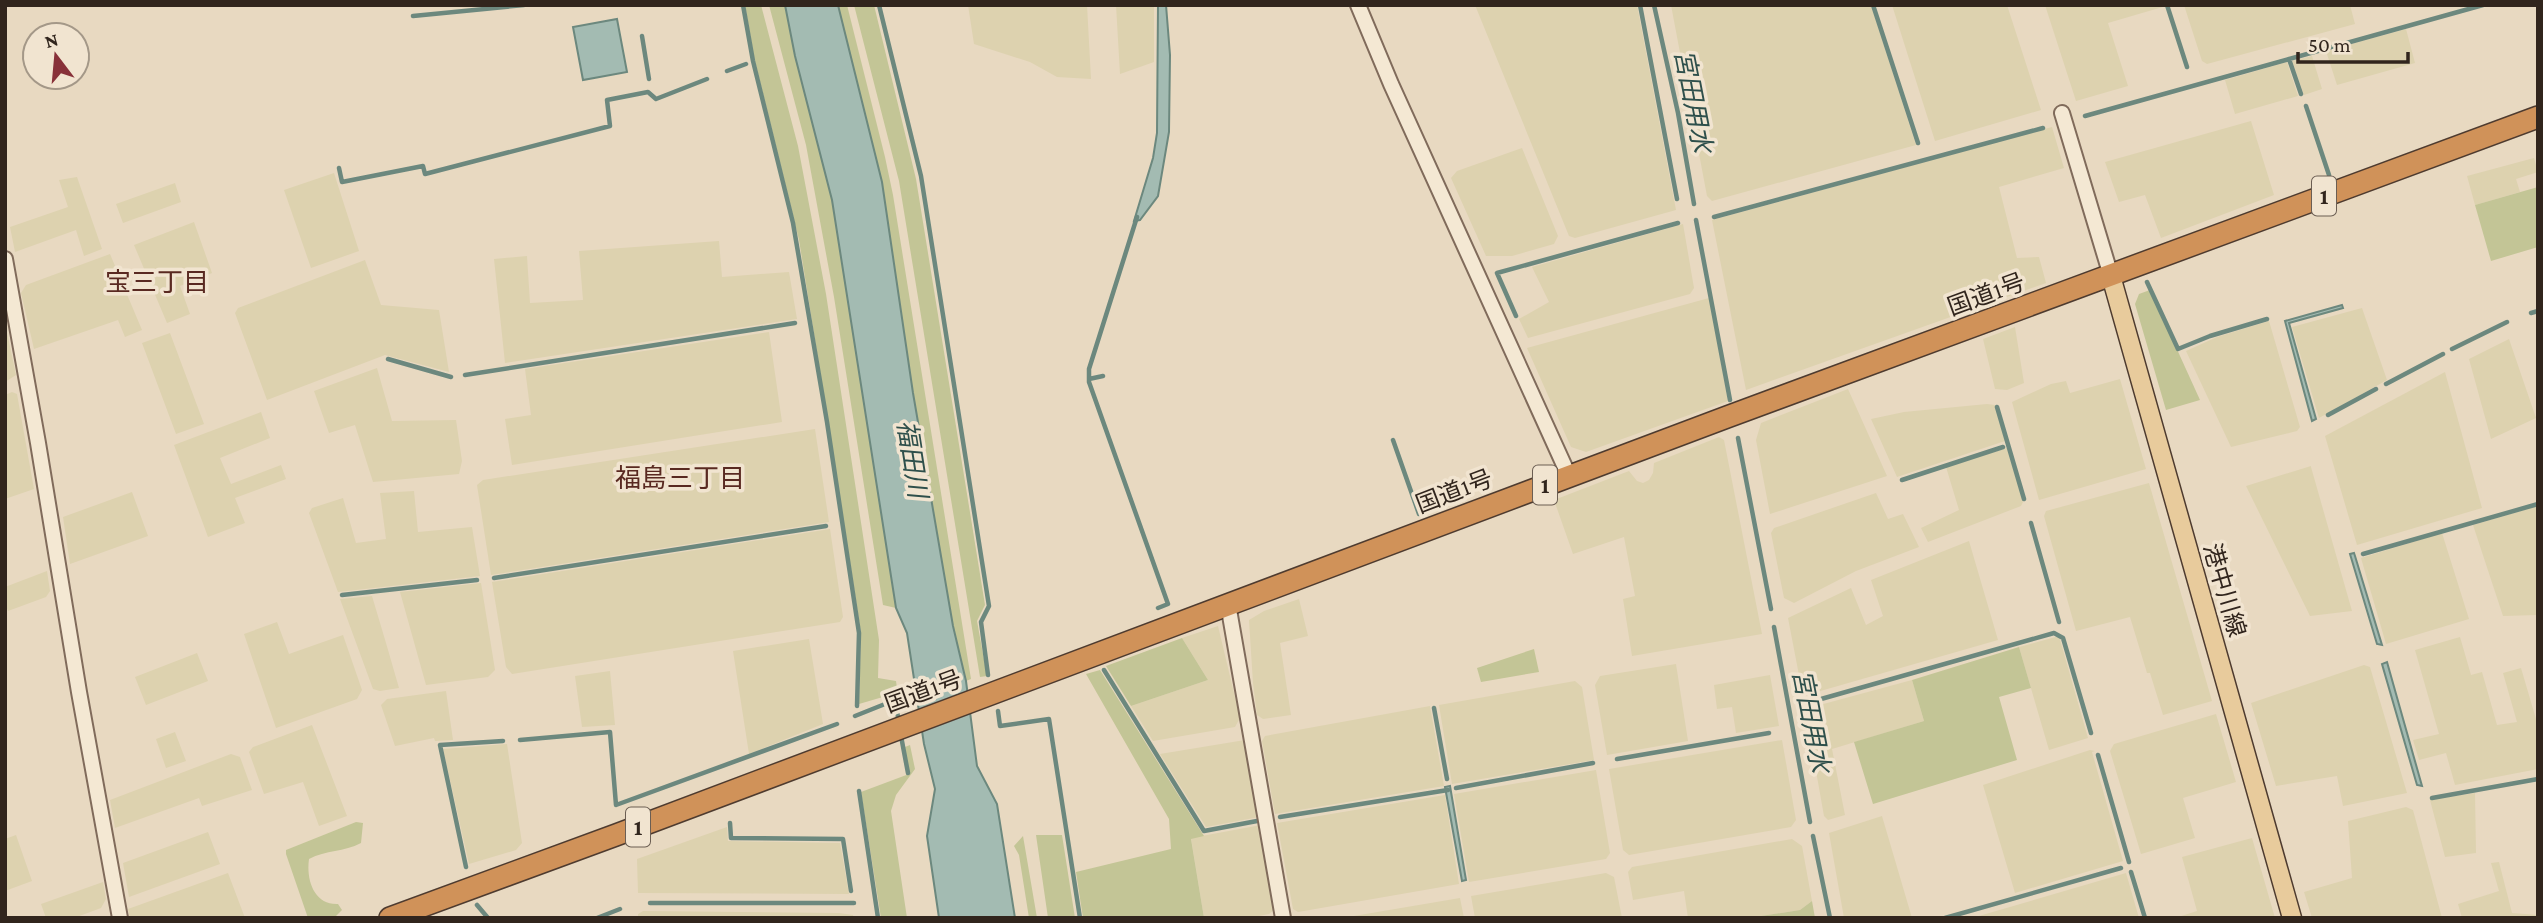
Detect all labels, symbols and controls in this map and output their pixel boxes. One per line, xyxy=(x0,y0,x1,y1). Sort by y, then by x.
north arrow xyxy=(21,21,91,91)
scale bar xyxy=(2298,21,2408,65)
text: N xyxy=(42,28,61,52)
text: 50 m xyxy=(2308,33,2351,57)
water label: 宮田用水 xyxy=(1669,47,1718,158)
road number: 1 xyxy=(2312,176,2336,216)
district label: 宝三丁目 xyxy=(105,268,209,297)
street label: 国道1号 xyxy=(1944,268,2028,320)
water label: 福田川 xyxy=(892,418,933,503)
district label: 福島三丁目 xyxy=(615,464,745,493)
street label: 国道1号 xyxy=(1412,464,1496,518)
road number: 1 xyxy=(1533,466,1557,505)
street label: 港中川線 xyxy=(2199,540,2251,640)
street label: 国道1号 xyxy=(881,665,965,717)
water label: 宮田用水 xyxy=(1787,667,1836,778)
road number: 1 xyxy=(626,807,650,846)

